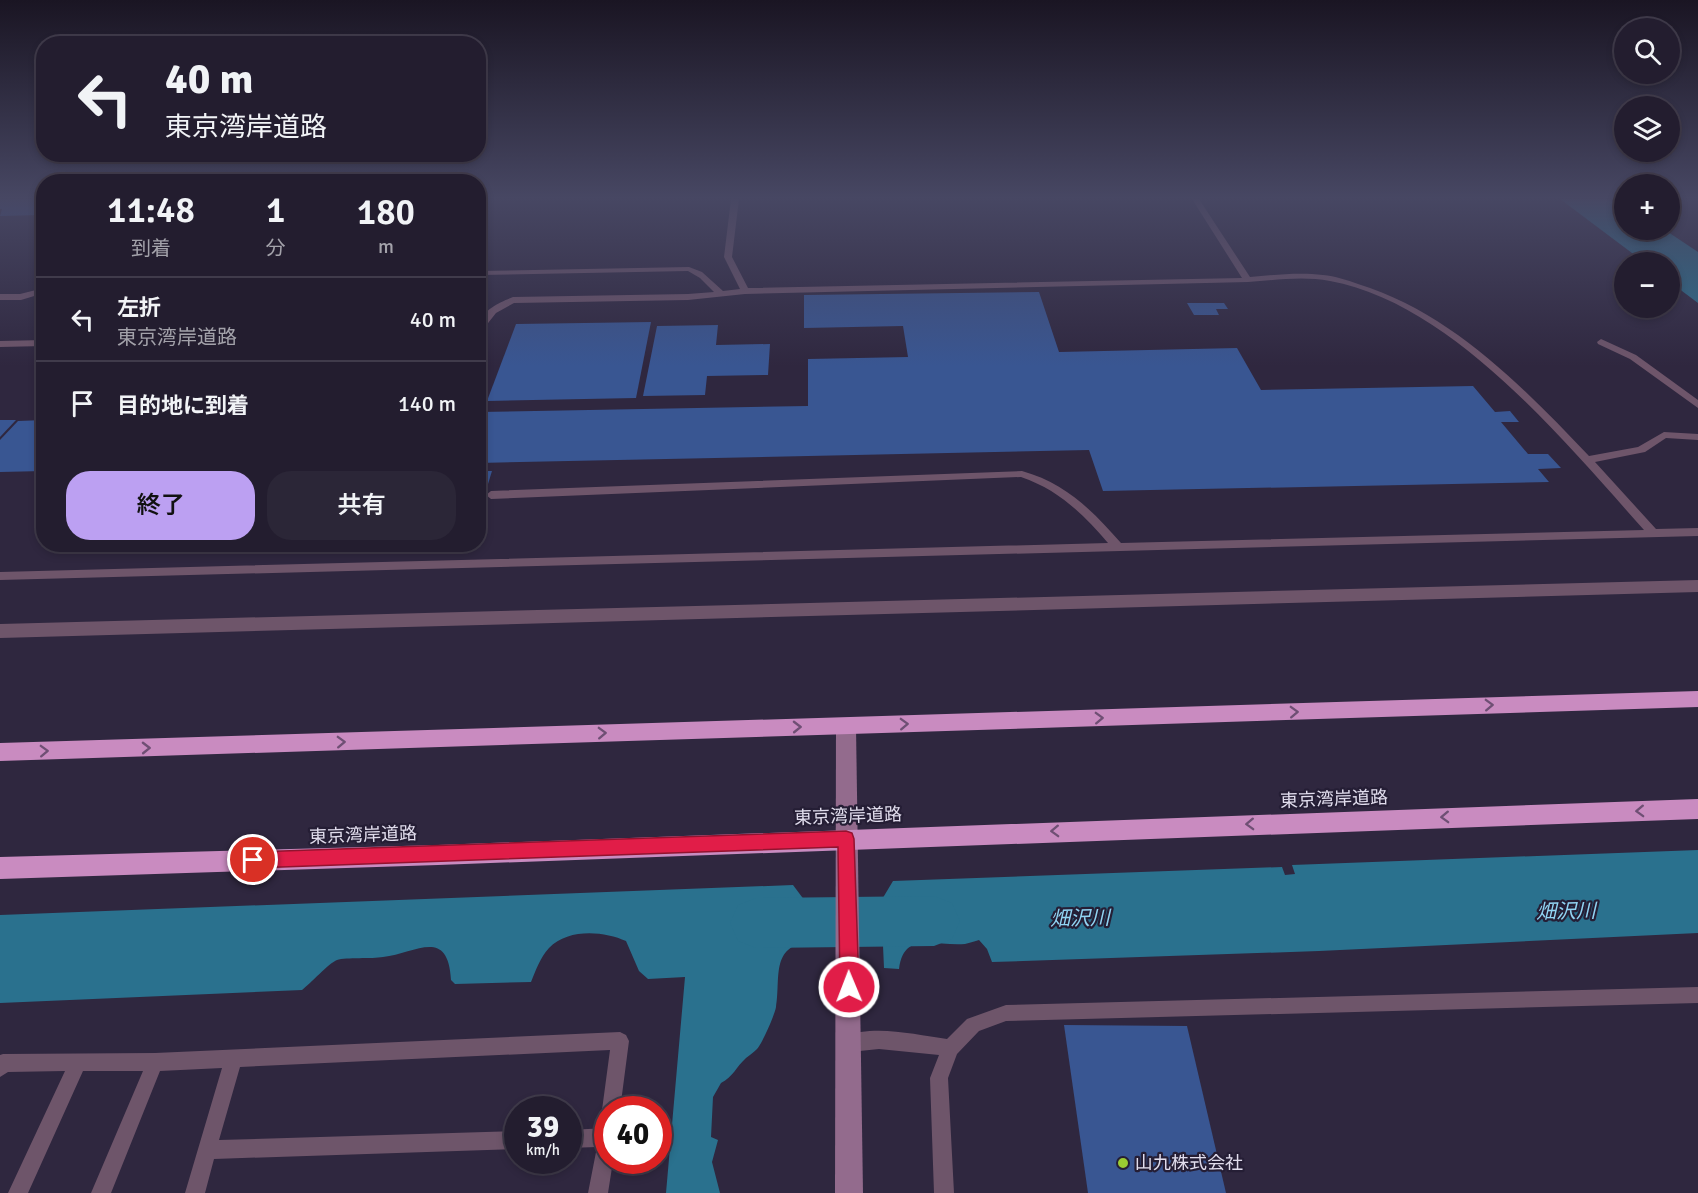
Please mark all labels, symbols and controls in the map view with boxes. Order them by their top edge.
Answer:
map controls [1614,18,1680,318]
button: search [1614,18,1680,84]
text: 40 m [165,54,254,105]
icon: left [66,60,144,138]
button: layers [1614,96,1680,162]
text: 東京湾岸道路 [165,111,327,144]
button: + [1614,174,1680,240]
text: 11:48 [107,188,195,233]
text: 1 [266,188,286,233]
text: 180 [357,190,415,235]
text: m [378,234,394,259]
text: 到着 [131,236,171,261]
text: 分 [266,236,286,261]
button: − [1614,252,1680,318]
text: 左折 [117,294,161,321]
icon: left [66,303,99,336]
text: 40 m [410,306,456,333]
text: 東京湾岸道路 [117,325,237,350]
icon: arrive [66,387,99,420]
text: 140 m [398,390,456,417]
text: 目的地に到着 [117,392,249,419]
button: 終了 [66,471,255,540]
button: 共有 [267,471,456,540]
one-way arrow [1484,699,1493,712]
one-way arrow [1289,705,1298,718]
one-way arrow [1094,712,1103,724]
one-way arrow [900,718,909,731]
one-way arrow [793,721,802,733]
one-way arrow [598,727,607,740]
one-way arrow [337,736,346,748]
one-way arrow [142,742,151,754]
one-way arrow [39,745,48,757]
street label: 東京湾岸道路 [1280,786,1388,812]
street label: 東京湾岸道路 [794,803,902,829]
one-way arrow [1635,804,1644,817]
one-way arrow [1440,811,1449,824]
one-way arrow [1245,818,1254,831]
street label: 東京湾岸道路 [309,822,417,848]
one-way arrow [1050,825,1059,837]
pin [227,834,278,885]
icon: arrive [236,843,269,876]
water label: 畑沢川 [1536,898,1598,925]
water label: 畑沢川 [1050,905,1112,932]
position arrow [817,955,881,1019]
speed limit sign: 40 [594,1096,672,1174]
text: 39 [527,1109,559,1146]
text: km/h [526,1141,560,1159]
place label: 山九株式会社 [1135,1152,1243,1174]
marker: 山九株式会社 [1116,1156,1130,1170]

